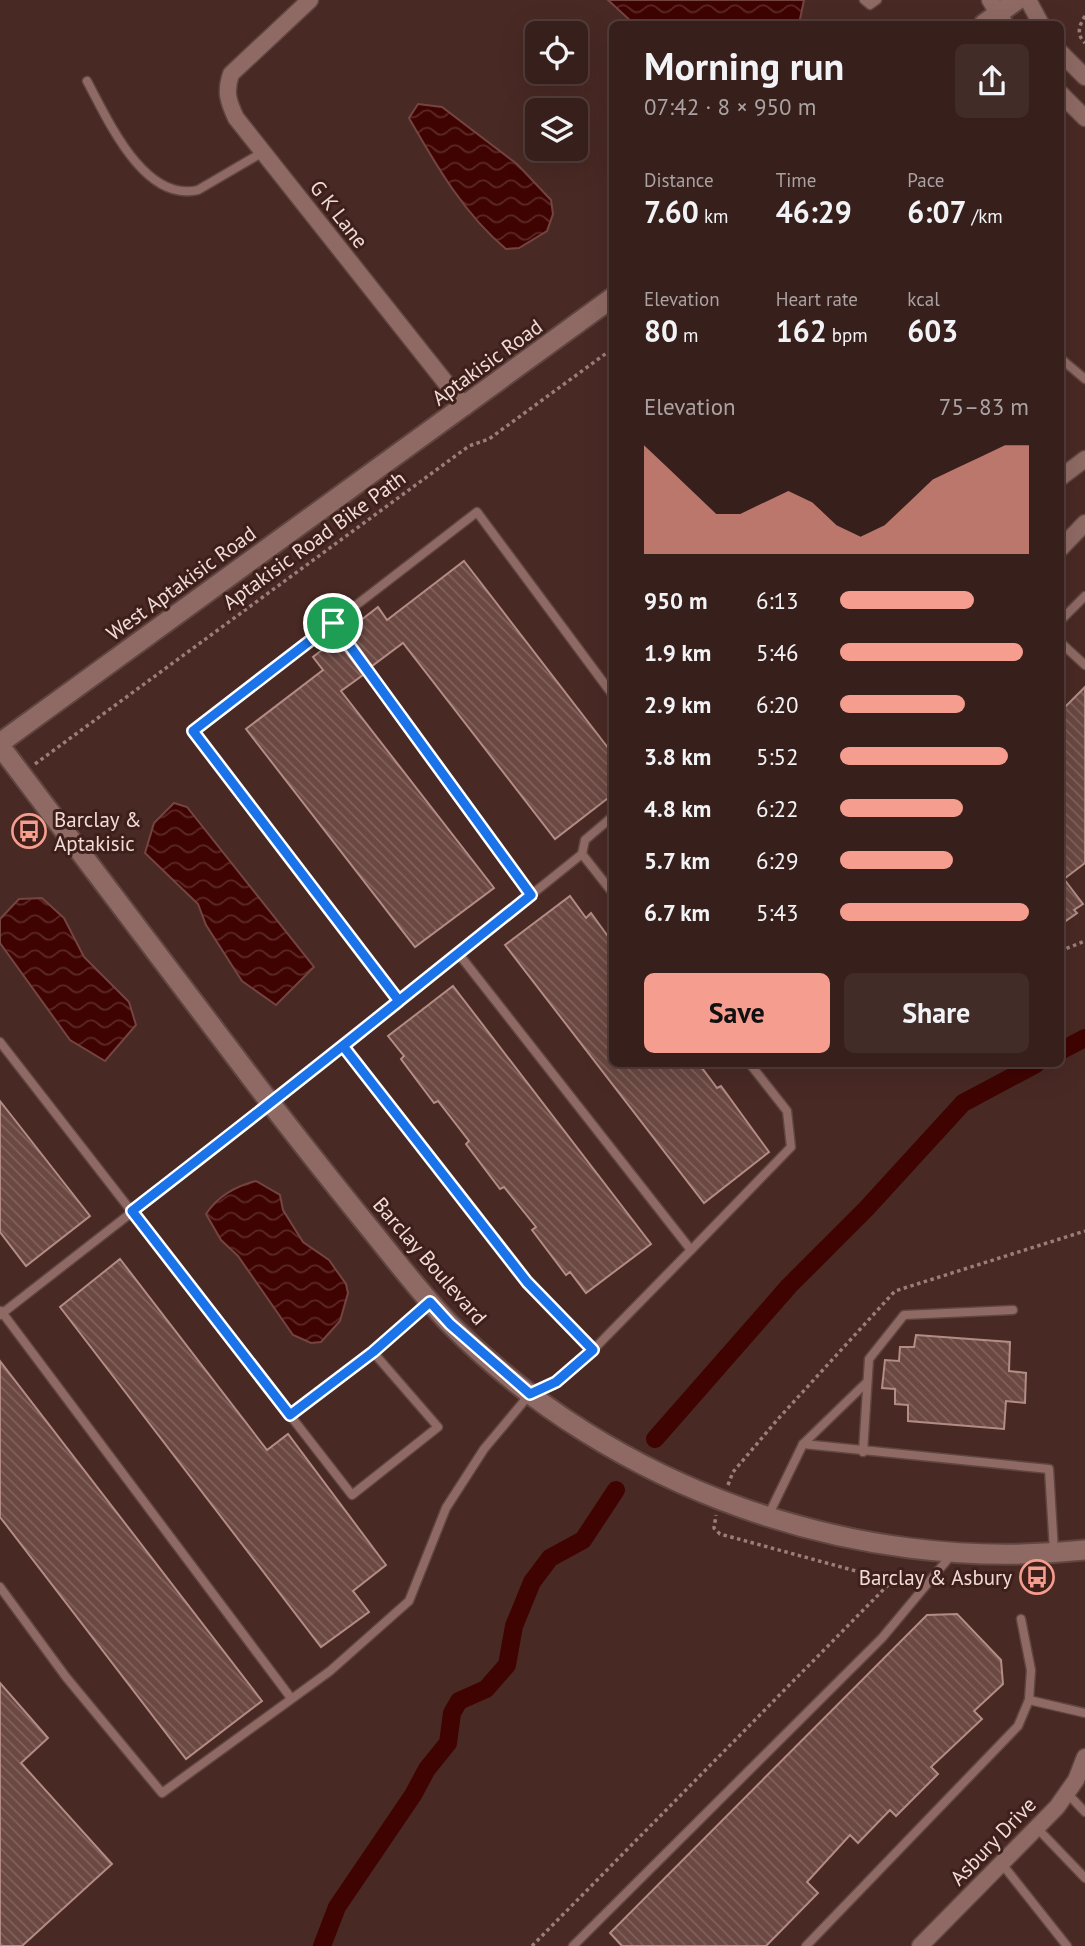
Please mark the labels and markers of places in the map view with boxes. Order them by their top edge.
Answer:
pin [303,593,363,653]
place label: Barclay & Aptakisic [54,806,142,857]
bus stop icon: Barclay & Aptakisic [10,812,48,850]
bus stop icon: Barclay & Asbury [1018,1558,1056,1596]
place label: Barclay & Asbury [859,1564,1012,1591]

